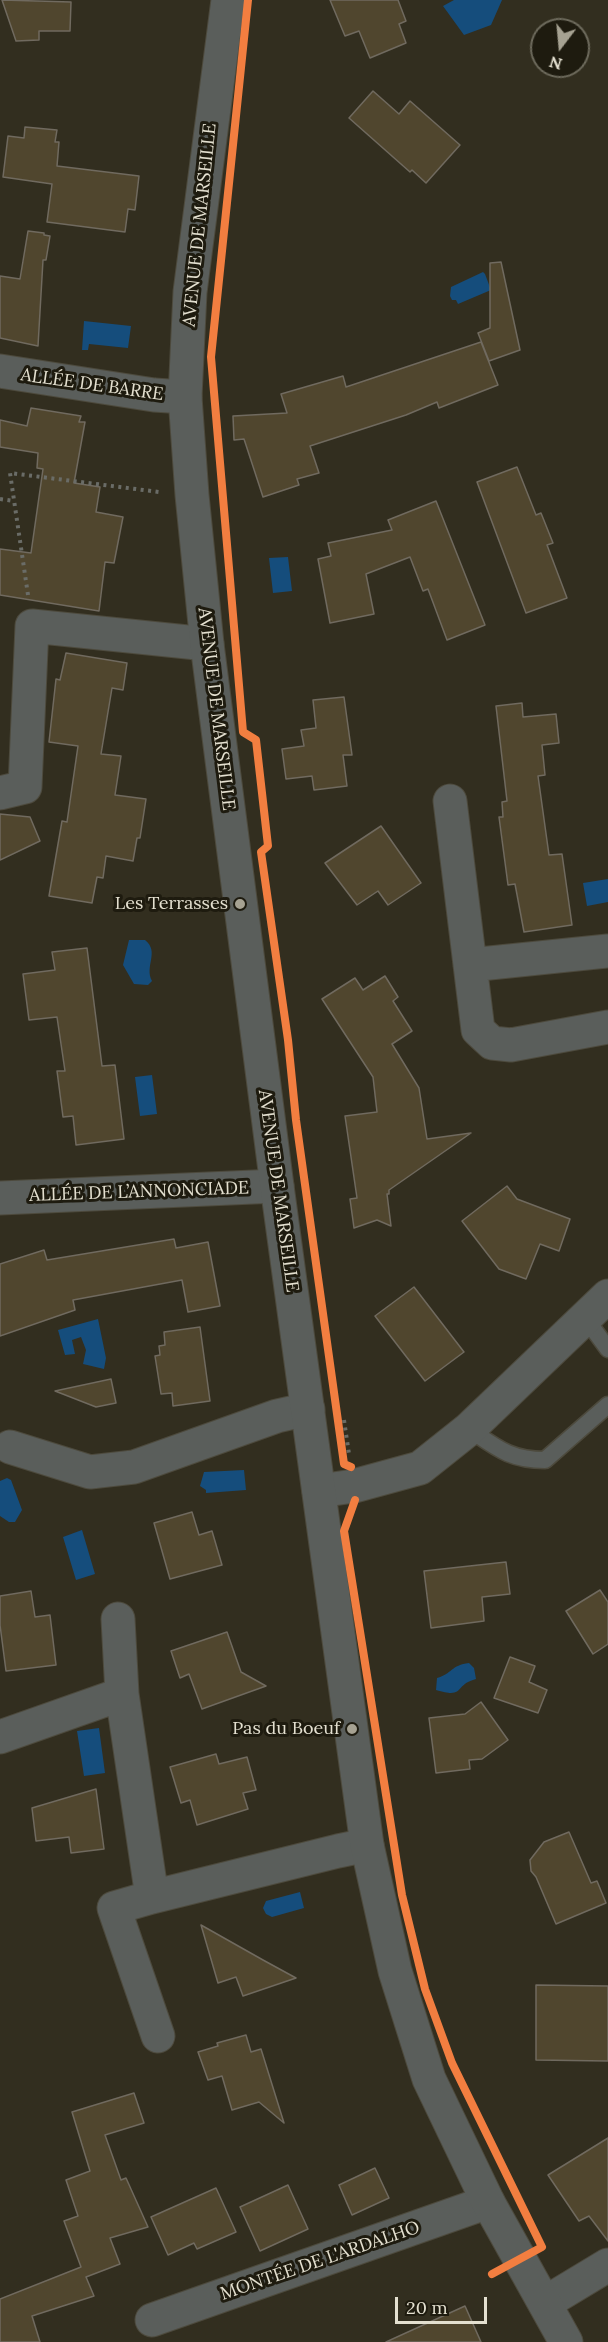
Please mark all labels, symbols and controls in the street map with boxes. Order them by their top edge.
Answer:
north arrow [530,18,590,78]
text: N [547,52,564,75]
street label: AVENUE DE MARSEILLE [179,122,221,328]
street label: ALLÉE DE BARRE [19,364,165,406]
street label: AVENUE DE MARSEILLE [193,606,239,812]
place label: Les Terrasses [115,893,228,915]
marker: Les Terrasses [233,897,247,911]
street label: AVENUE DE MARSEILLE [253,1088,303,1294]
street label: ALLÉE DE L’ANNONCIADE [29,1177,249,1207]
place label: Pas du Boeuf [232,1718,340,1740]
marker: Pas du Boeuf [345,1722,359,1736]
street label: MONTÉE DE L'ARDALHO [217,2217,423,2305]
scale bar [398,2285,490,2323]
text: 20 m [406,2296,448,2319]

